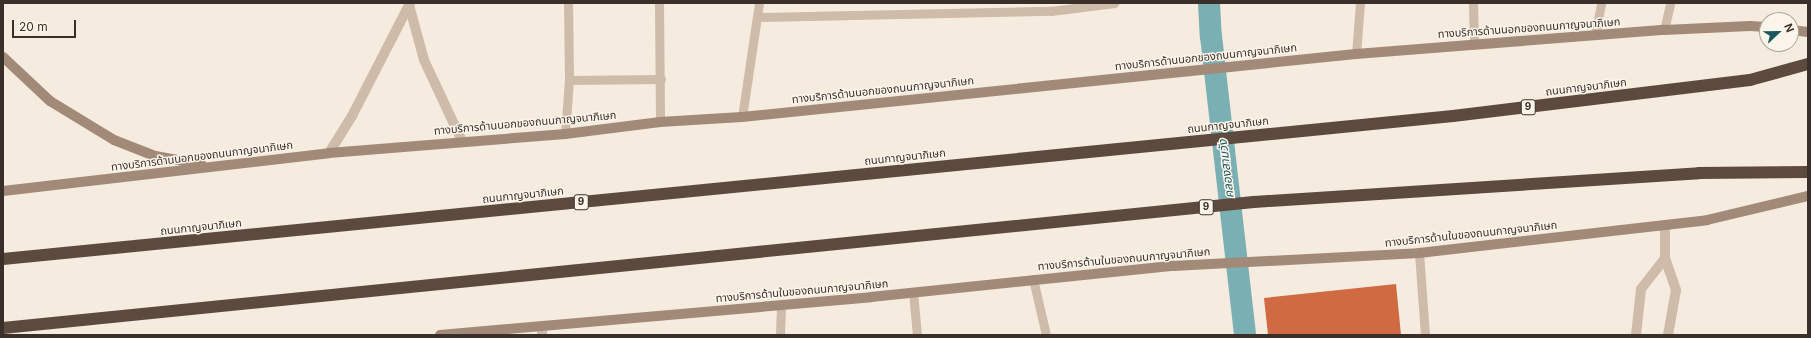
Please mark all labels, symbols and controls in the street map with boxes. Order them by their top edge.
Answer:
scale bar [14,12,78,38]
north arrow [1759,12,1799,52]
street label: ทางบริการด้านนอกของถนนกาญจนาภิเษก [1437,15,1621,41]
text: 20 m [19,19,48,34]
text: N [1781,21,1797,34]
street label: ทางบริการด้านนอกของถนนกาญจนาภิเษก [1114,41,1298,73]
street label: ทางบริการด้านนอกของถนนกาญจนาภิเษก [791,74,975,106]
street label: ถนนกาญจนาภิเษก [1545,75,1627,99]
road number: 9 [1520,99,1536,115]
street label: ทางบริการด้านนอกของถนนกาญจนาภิเษก [433,108,617,138]
street label: ถนนกาญจนาภิเษก [1187,114,1269,136]
street label: ทางบริการด้านนอกของถนนกาญจนาภิเษก [110,138,294,174]
water label: คลองสามวัง [1215,139,1237,199]
street label: ถนนกาญจนาภิเษก [864,146,946,168]
street label: ถนนกาญจนาภิเษก [482,184,564,206]
road number: 9 [573,194,589,210]
road number: 9 [1198,199,1214,215]
street label: ถนนกาญจนาภิเษก [160,216,242,238]
street label: ทางบริการด้านในของถนนกาญจนาภิเษก [1384,218,1558,250]
street label: ทางบริการด้านในของถนนกาญจนาภิเษก [1037,245,1211,273]
street label: ทางบริการด้านในของถนนกาญจนาภิเษก [715,277,889,305]

